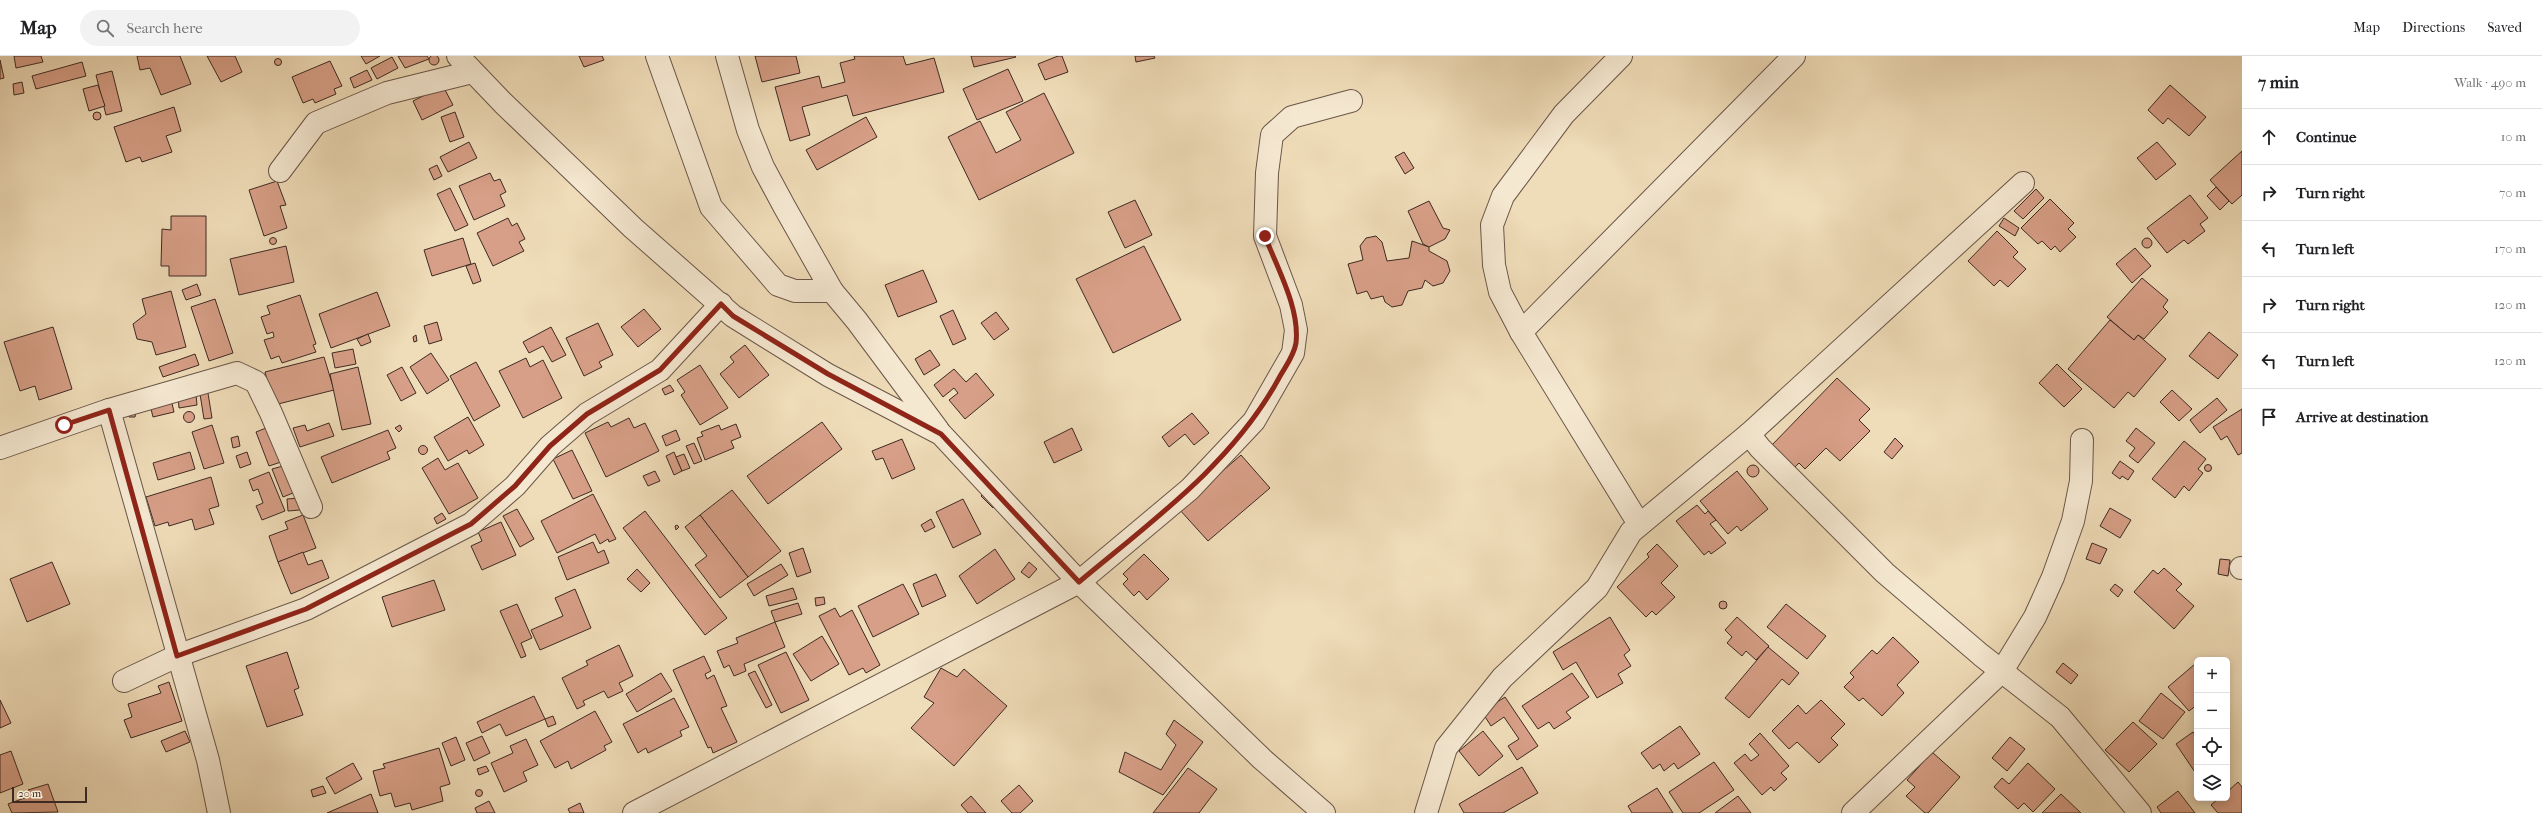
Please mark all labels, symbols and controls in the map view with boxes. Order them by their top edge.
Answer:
search box [80,10,360,46]
text: Map [20,17,56,39]
icon: search [94,17,116,39]
text: Search here [126,19,203,37]
text: Map [2353,19,2380,36]
text: Directions [2402,19,2465,36]
text: Saved [2487,19,2522,36]
text: 7 min [2258,72,2299,92]
text: Walk · 490 m [2454,75,2526,90]
icon: ahead [2258,126,2280,148]
text: Continue [2296,128,2356,146]
text: 10 m [2501,129,2526,144]
icon: right [2258,182,2280,204]
text: Turn right [2296,184,2365,202]
text: 70 m [2499,185,2526,200]
route end [1256,227,1274,245]
icon: left [2258,238,2280,260]
text: Turn left [2296,240,2354,258]
text: 170 m [2494,241,2526,256]
icon: right [2258,294,2280,316]
text: Turn right [2296,296,2365,314]
text: 120 m [2494,297,2526,312]
icon: left [2258,350,2280,372]
text: Turn left [2296,352,2354,370]
text: 120 m [2494,353,2526,368]
icon: arrive [2258,406,2280,428]
text: Arrive at destination [2296,408,2428,426]
route start [55,416,73,434]
map controls [2194,657,2230,801]
button: + [2194,657,2230,693]
button: − [2194,693,2230,729]
button: locate [2194,729,2230,765]
button: layers [2194,765,2230,801]
scale bar [12,785,87,804]
text: 20 m [18,787,41,800]

